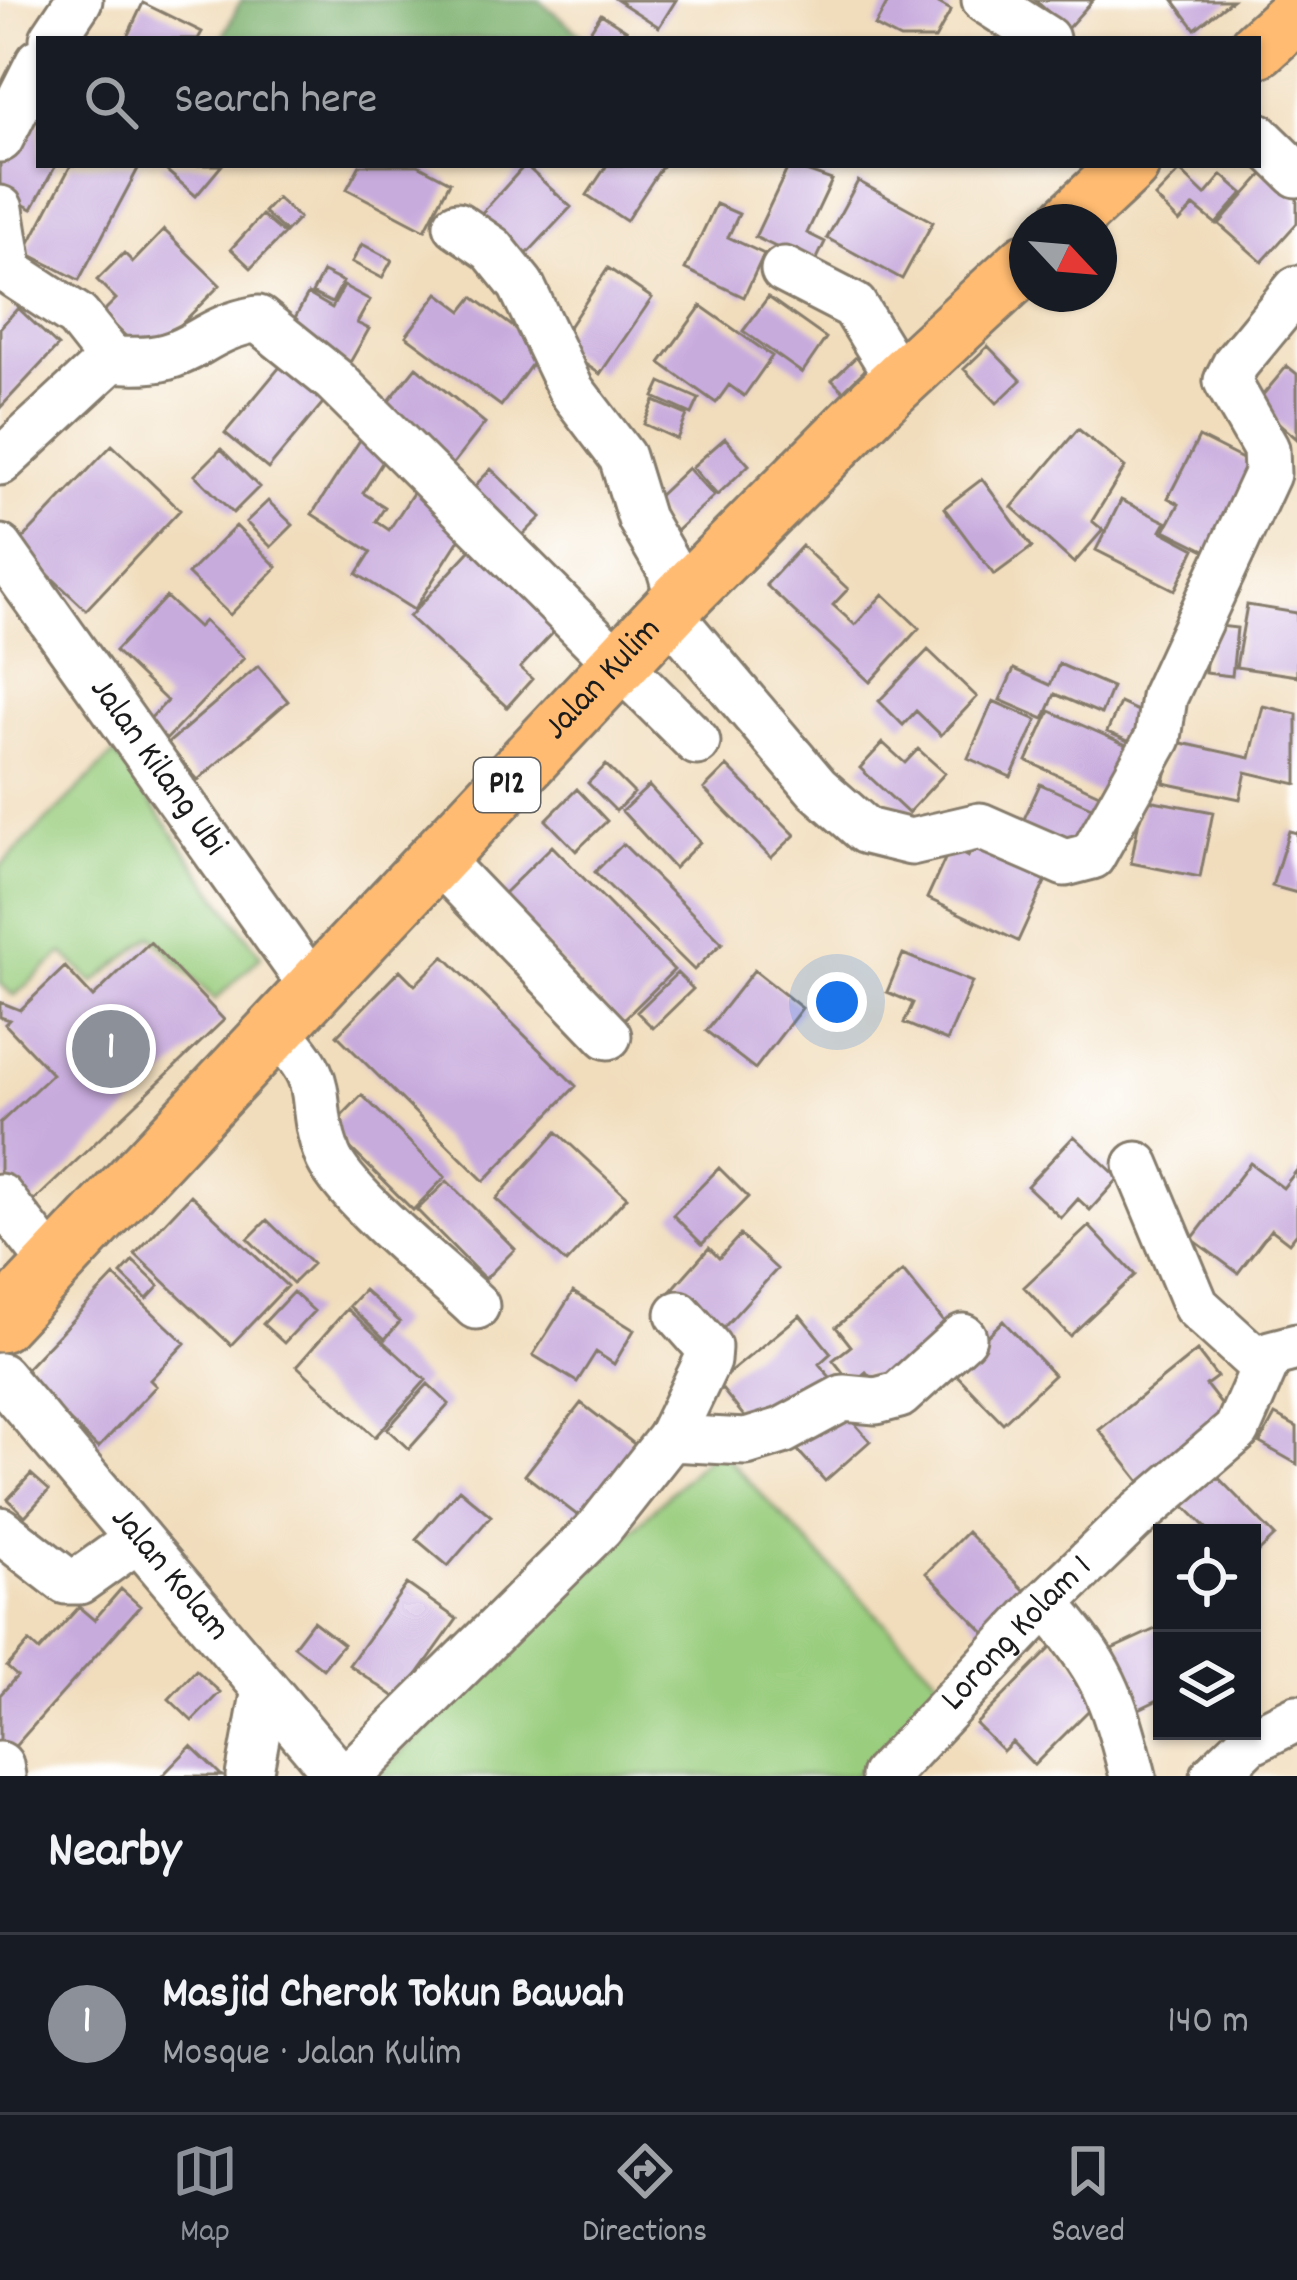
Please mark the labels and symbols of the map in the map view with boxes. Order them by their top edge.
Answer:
north arrow [1009,204,1117,312]
street label: Jalan Kulim [533,607,675,753]
street label: Jalan Kilang Ubi [75,668,238,868]
road number: P12 [474,758,540,812]
your location [807,972,867,1032]
pin: 1 [72,1004,150,1094]
street label: Jalan Kolam [96,1496,241,1654]
street label: Lorong Kolam 1 [930,1544,1106,1724]

